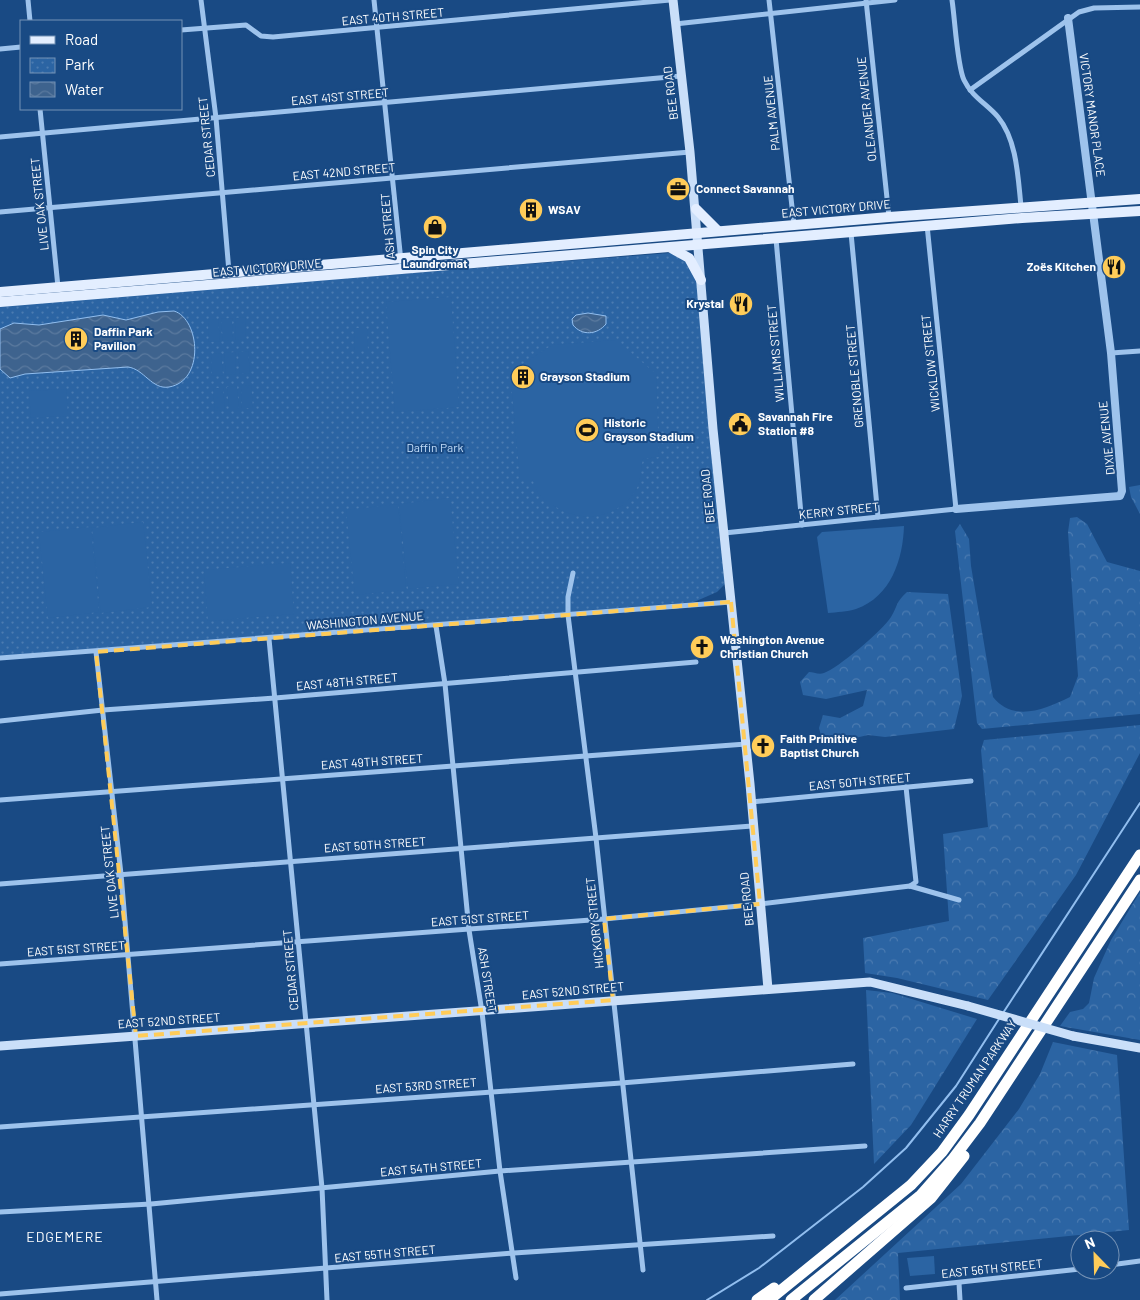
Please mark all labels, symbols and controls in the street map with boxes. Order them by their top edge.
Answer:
street label: EAST 40TH STREET [341,5,445,27]
legend [20,20,182,110]
text: Road [65,30,98,48]
street label: VICTORY MANOR PLACE [1077,52,1109,178]
text: Park [65,55,95,73]
street label: OLEANDER AVENUE [854,56,878,162]
street label: BEE ROAD [660,65,680,121]
street label: PALM AVENUE [760,75,782,152]
text: Water [65,80,104,98]
street label: EAST 41ST STREET [290,85,390,107]
street label: CEDAR STREET [195,96,217,178]
street label: LIVE OAK STREET [27,157,51,251]
street label: EAST 42ND STREET [292,160,396,182]
office icon: Connect Savannah [665,176,691,202]
place label: Connect Savannah [696,181,795,195]
street label: ASH STREET [377,192,397,260]
street label: EAST VICTORY DRIVE [781,196,891,220]
building icon: WSAV [518,197,544,223]
place label: WSAV [548,202,581,216]
shop icon: Spin City Laundromat [422,214,448,240]
place label: Spin City Laundromat [403,242,468,270]
restaurant icon: Zoës Kitchen [1101,254,1127,280]
street label: EAST VICTORY DRIVE [212,255,322,279]
place label: Zoës Kitchen [1027,259,1096,273]
restaurant icon: Krystal [728,291,754,317]
place label: Krystal [686,296,724,310]
street label: WILLIAMS STREET [764,304,786,402]
street label: WICKLOW STREET [918,314,942,412]
place label: Daffin Park Pavilion [94,324,153,352]
street label: GRENOBLE STREET [842,324,866,428]
building icon: Daffin Park Pavilion [63,326,89,352]
building icon: Grayson Stadium [510,364,536,390]
place label: Grayson Stadium [540,369,630,383]
street label: DIXIE AVENUE [1095,400,1117,476]
place label: Savannah Fire Station #8 [758,409,833,437]
public building icon: Savannah Fire Station #8 [727,411,753,437]
place label: Historic Grayson Stadium [604,415,694,443]
sports icon: Historic Grayson Stadium [574,417,600,443]
park label: Daffin Park [406,440,464,454]
street label: BEE ROAD [697,469,717,524]
street label: KERRY STREET [798,499,880,521]
street label: WASHINGTON AVENUE [306,608,424,632]
place label: Washington Avenue Christian Church [720,632,825,660]
church icon: Washington Avenue Christian Church [689,634,715,660]
street label: EAST 48TH STREET [295,670,399,692]
place label: Faith Primitive Baptist Church [780,731,859,759]
church icon: Faith Primitive Baptist Church [750,733,776,759]
street label: EAST 49TH STREET [320,750,424,772]
street label: EAST 50TH STREET [808,770,912,792]
street label: LIVE OAK STREET [97,825,121,919]
street label: EAST 50TH STREET [323,833,427,855]
street label: BEE ROAD [736,872,756,927]
street label: HICKORY STREET [582,877,606,969]
street label: EAST 51ST STREET [430,908,530,928]
street label: CEDAR STREET [279,929,301,1011]
street label: EAST 51ST STREET [26,938,126,958]
street label: ASH STREET [476,946,500,1014]
street label: EAST 52ND STREET [521,979,625,1001]
street label: EAST 52ND STREET [117,1009,221,1031]
street label: HARRY TRUMAN PARKWAY [930,1017,1019,1140]
street label: EAST 53RD STREET [375,1074,477,1096]
street label: EAST 54TH STREET [379,1156,483,1178]
district label: EDGEMERE [26,1228,104,1245]
north arrow [1070,1230,1120,1280]
text: N [1082,1233,1097,1252]
street label: EAST 55TH STREET [334,1242,436,1264]
street label: EAST 56TH STREET [941,1256,1043,1280]

